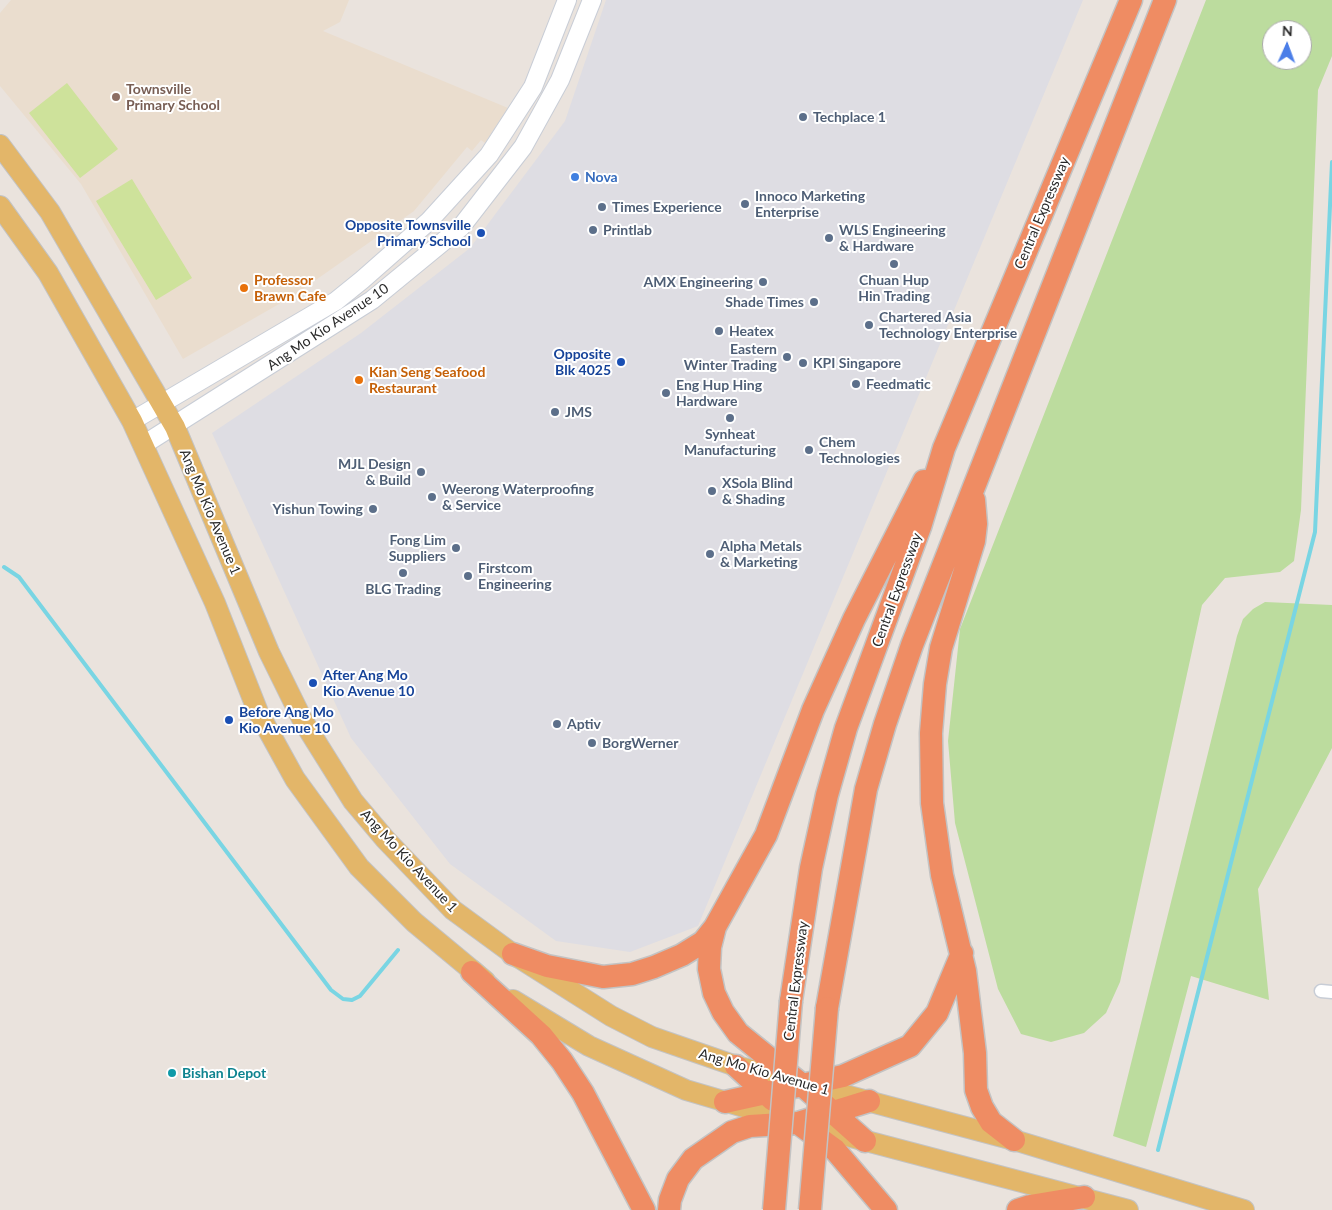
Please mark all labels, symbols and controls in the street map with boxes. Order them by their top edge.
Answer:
north arrow [1262,20,1312,70]
text: N [1282,22,1293,39]
place label: Townsville Primary School [126,81,220,114]
marker: Townsville Primary School [110,91,122,103]
place label: Techplace 1 [813,109,886,125]
marker: Techplace 1 [797,111,809,123]
street label: Central Expressway [1011,154,1073,272]
place label: Nova [585,169,618,185]
marker: Nova [569,171,581,183]
place label: Innoco Marketing Enterprise [755,188,865,220]
marker: Innoco Marketing Enterprise [739,198,751,210]
place label: Times Experience [612,199,722,215]
marker: Times Experience [596,201,608,213]
place label: Opposite Townsville Primary School [345,217,471,250]
place label: Printlab [603,222,652,238]
place label: WLS Engineering & Hardware [839,222,946,254]
marker: Printlab [587,224,599,236]
marker: Opposite Townsville Primary School [475,227,487,239]
marker: WLS Engineering & Hardware [823,232,835,244]
marker: Chuan Hup Hin Trading [888,258,900,270]
place label: Professor Brawn Cafe [254,272,326,304]
place label: Chuan Hup Hin Trading [858,272,930,304]
place label: AMX Engineering [644,274,753,290]
marker: AMX Engineering [757,276,769,288]
street label: Ang Mo Kio Avenue 10 [264,280,392,374]
marker: Professor Brawn Cafe [238,282,250,294]
place label: Shade Times [725,294,804,310]
marker: Shade Times [808,296,820,308]
place label: Chartered Asia Technology Enterprise [879,309,1017,342]
marker: Chartered Asia Technology Enterprise [863,319,875,331]
place label: Heatex [729,323,774,339]
marker: Heatex [713,325,725,337]
place label: Eastern Winter Trading [684,341,777,374]
place label: Opposite Blk 4025 [554,346,611,378]
marker: Eastern Winter Trading [781,351,793,363]
place label: KPI Singapore [813,355,901,371]
marker: Opposite Blk 4025 [615,356,627,368]
marker: KPI Singapore [797,357,809,369]
place label: Kian Seng Seafood Restaurant [369,364,485,397]
marker: Kian Seng Seafood Restaurant [353,374,365,386]
place label: Feedmatic [866,376,931,392]
place label: Eng Hup Hing Hardware [676,377,762,410]
marker: Feedmatic [850,378,862,390]
marker: Eng Hup Hing Hardware [660,387,672,399]
place label: JMS [565,404,592,420]
marker: JMS [549,406,561,418]
marker: Synheat Manufacturing [724,412,736,424]
place label: Synheat Manufacturing [684,426,776,458]
place label: Chem Technologies [819,434,900,467]
marker: Chem Technologies [803,444,815,456]
street label: Ang Mo Kio Avenue 1 [176,447,244,577]
place label: MJL Design & Build [338,456,411,488]
marker: MJL Design & Build [415,466,427,478]
place label: XSola Blind & Shading [722,475,793,508]
place label: Weerong Waterproofing & Service [442,481,594,514]
marker: XSola Blind & Shading [706,485,718,497]
marker: Weerong Waterproofing & Service [426,491,438,503]
place label: Yishun Towing [272,501,363,517]
marker: Yishun Towing [367,503,379,515]
street label: Central Expressway [869,531,925,649]
place label: Fong Lim Suppliers [389,532,446,564]
place label: Alpha Metals & Marketing [720,538,802,570]
marker: Fong Lim Suppliers [450,542,462,554]
marker: Alpha Metals & Marketing [704,548,716,560]
place label: Firstcom Engineering [478,560,552,592]
marker: BLG Trading [397,567,409,579]
marker: Firstcom Engineering [462,570,474,582]
place label: BLG Trading [365,581,441,597]
place label: After Ang Mo Kio Avenue 10 [323,667,414,700]
marker: After Ang Mo Kio Avenue 10 [307,677,319,689]
place label: Before Ang Mo Kio Avenue 10 [239,704,334,736]
marker: Before Ang Mo Kio Avenue 10 [223,714,235,726]
place label: Aptiv [567,716,601,732]
marker: Aptiv [551,718,563,730]
place label: BorgWerner [602,735,678,751]
marker: BorgWerner [586,737,598,749]
street label: Ang Mo Kio Avenue 1 [357,806,461,916]
street label: Central Expressway [780,920,812,1042]
street label: Ang Mo Kio Avenue 1 [697,1045,831,1099]
place label: Bishan Depot [182,1065,266,1081]
marker: Bishan Depot [166,1067,178,1079]

